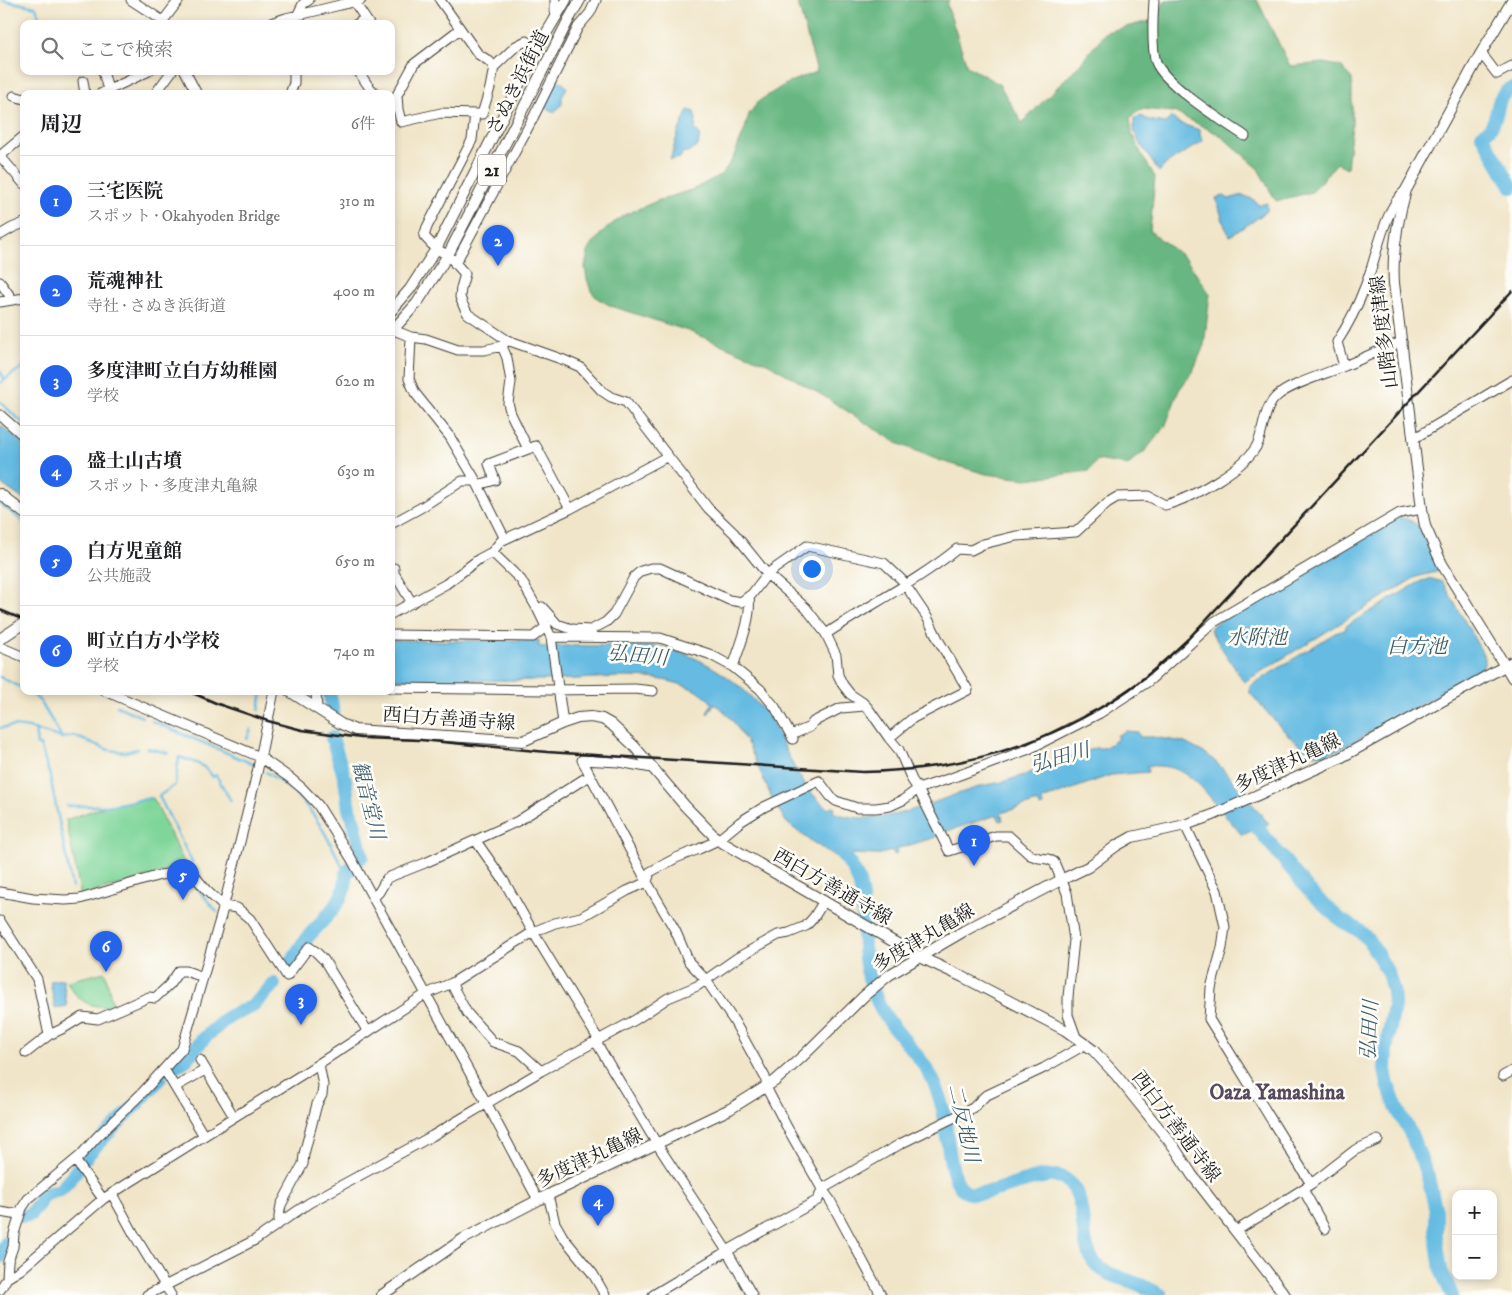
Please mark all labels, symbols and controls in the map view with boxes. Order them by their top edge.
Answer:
search box [20,20,395,75]
street label: さぬき浜街道 [482,27,554,139]
icon: search [38,34,66,62]
text: ここで検索 [78,39,173,62]
text: 周辺 [40,112,82,138]
text: 6件 [351,114,375,134]
road number: 21 [478,154,506,186]
text: 三宅医院 [87,180,163,203]
text: 1 [53,191,59,211]
text: 310 m [339,191,375,211]
text: スポット · Okahyoden Bridge [87,206,280,226]
pin: 2 [482,225,514,266]
text: 荒魂神社 [87,270,163,293]
street label: 山階多度津線 [1366,274,1403,390]
text: 2 [52,281,60,301]
text: 400 m [333,281,375,301]
text: 寺社 · さぬき浜街道 [87,296,226,316]
text: 多度津町立白方幼稚園 [87,360,277,383]
text: 3 [53,371,59,391]
text: 620 m [335,371,375,391]
text: 学校 [87,386,119,406]
text: 盛土山古墳 [87,450,182,473]
text: 4 [51,461,61,481]
text: 630 m [337,461,375,481]
text: スポット · 多度津丸亀線 [87,476,258,496]
text: 白方児童館 [87,540,182,563]
text: 5 [52,551,60,571]
text: 650 m [335,551,375,571]
your location [799,556,825,582]
text: 公共施設 [87,566,151,586]
water label: 水附池 [1227,626,1289,651]
text: 町立白方小学校 [87,630,220,653]
water label: 白方池 [1387,635,1449,660]
text: 6 [52,641,60,661]
text: 740 m [334,641,375,661]
water label: 弘田川 [607,641,671,672]
text: 学校 [87,656,119,676]
street label: 西白方善通寺線 [382,703,516,736]
street label: 多度津丸亀線 [1231,729,1344,798]
water label: 弘田川 [1028,738,1095,779]
water label: 観音堂川 [346,759,390,844]
pin: 1 [958,825,990,866]
street label: 西白方善通寺線 [769,844,896,931]
pin: 5 [167,859,199,900]
street label: 多度津丸亀線 [869,899,979,978]
pin: 6 [90,931,122,972]
pin: 3 [285,984,317,1025]
water label: 弘田川 [1356,997,1385,1061]
street label: 西白方善通寺線 [1127,1067,1225,1187]
district label: Oaza Yamashina [1209,1080,1346,1106]
water label: 二反地川 [941,1082,984,1167]
street label: 多度津丸亀線 [533,1124,646,1193]
pin: 4 [582,1185,614,1226]
map controls [1452,1190,1497,1280]
button: + [1452,1190,1497,1235]
button: − [1452,1235,1497,1280]

